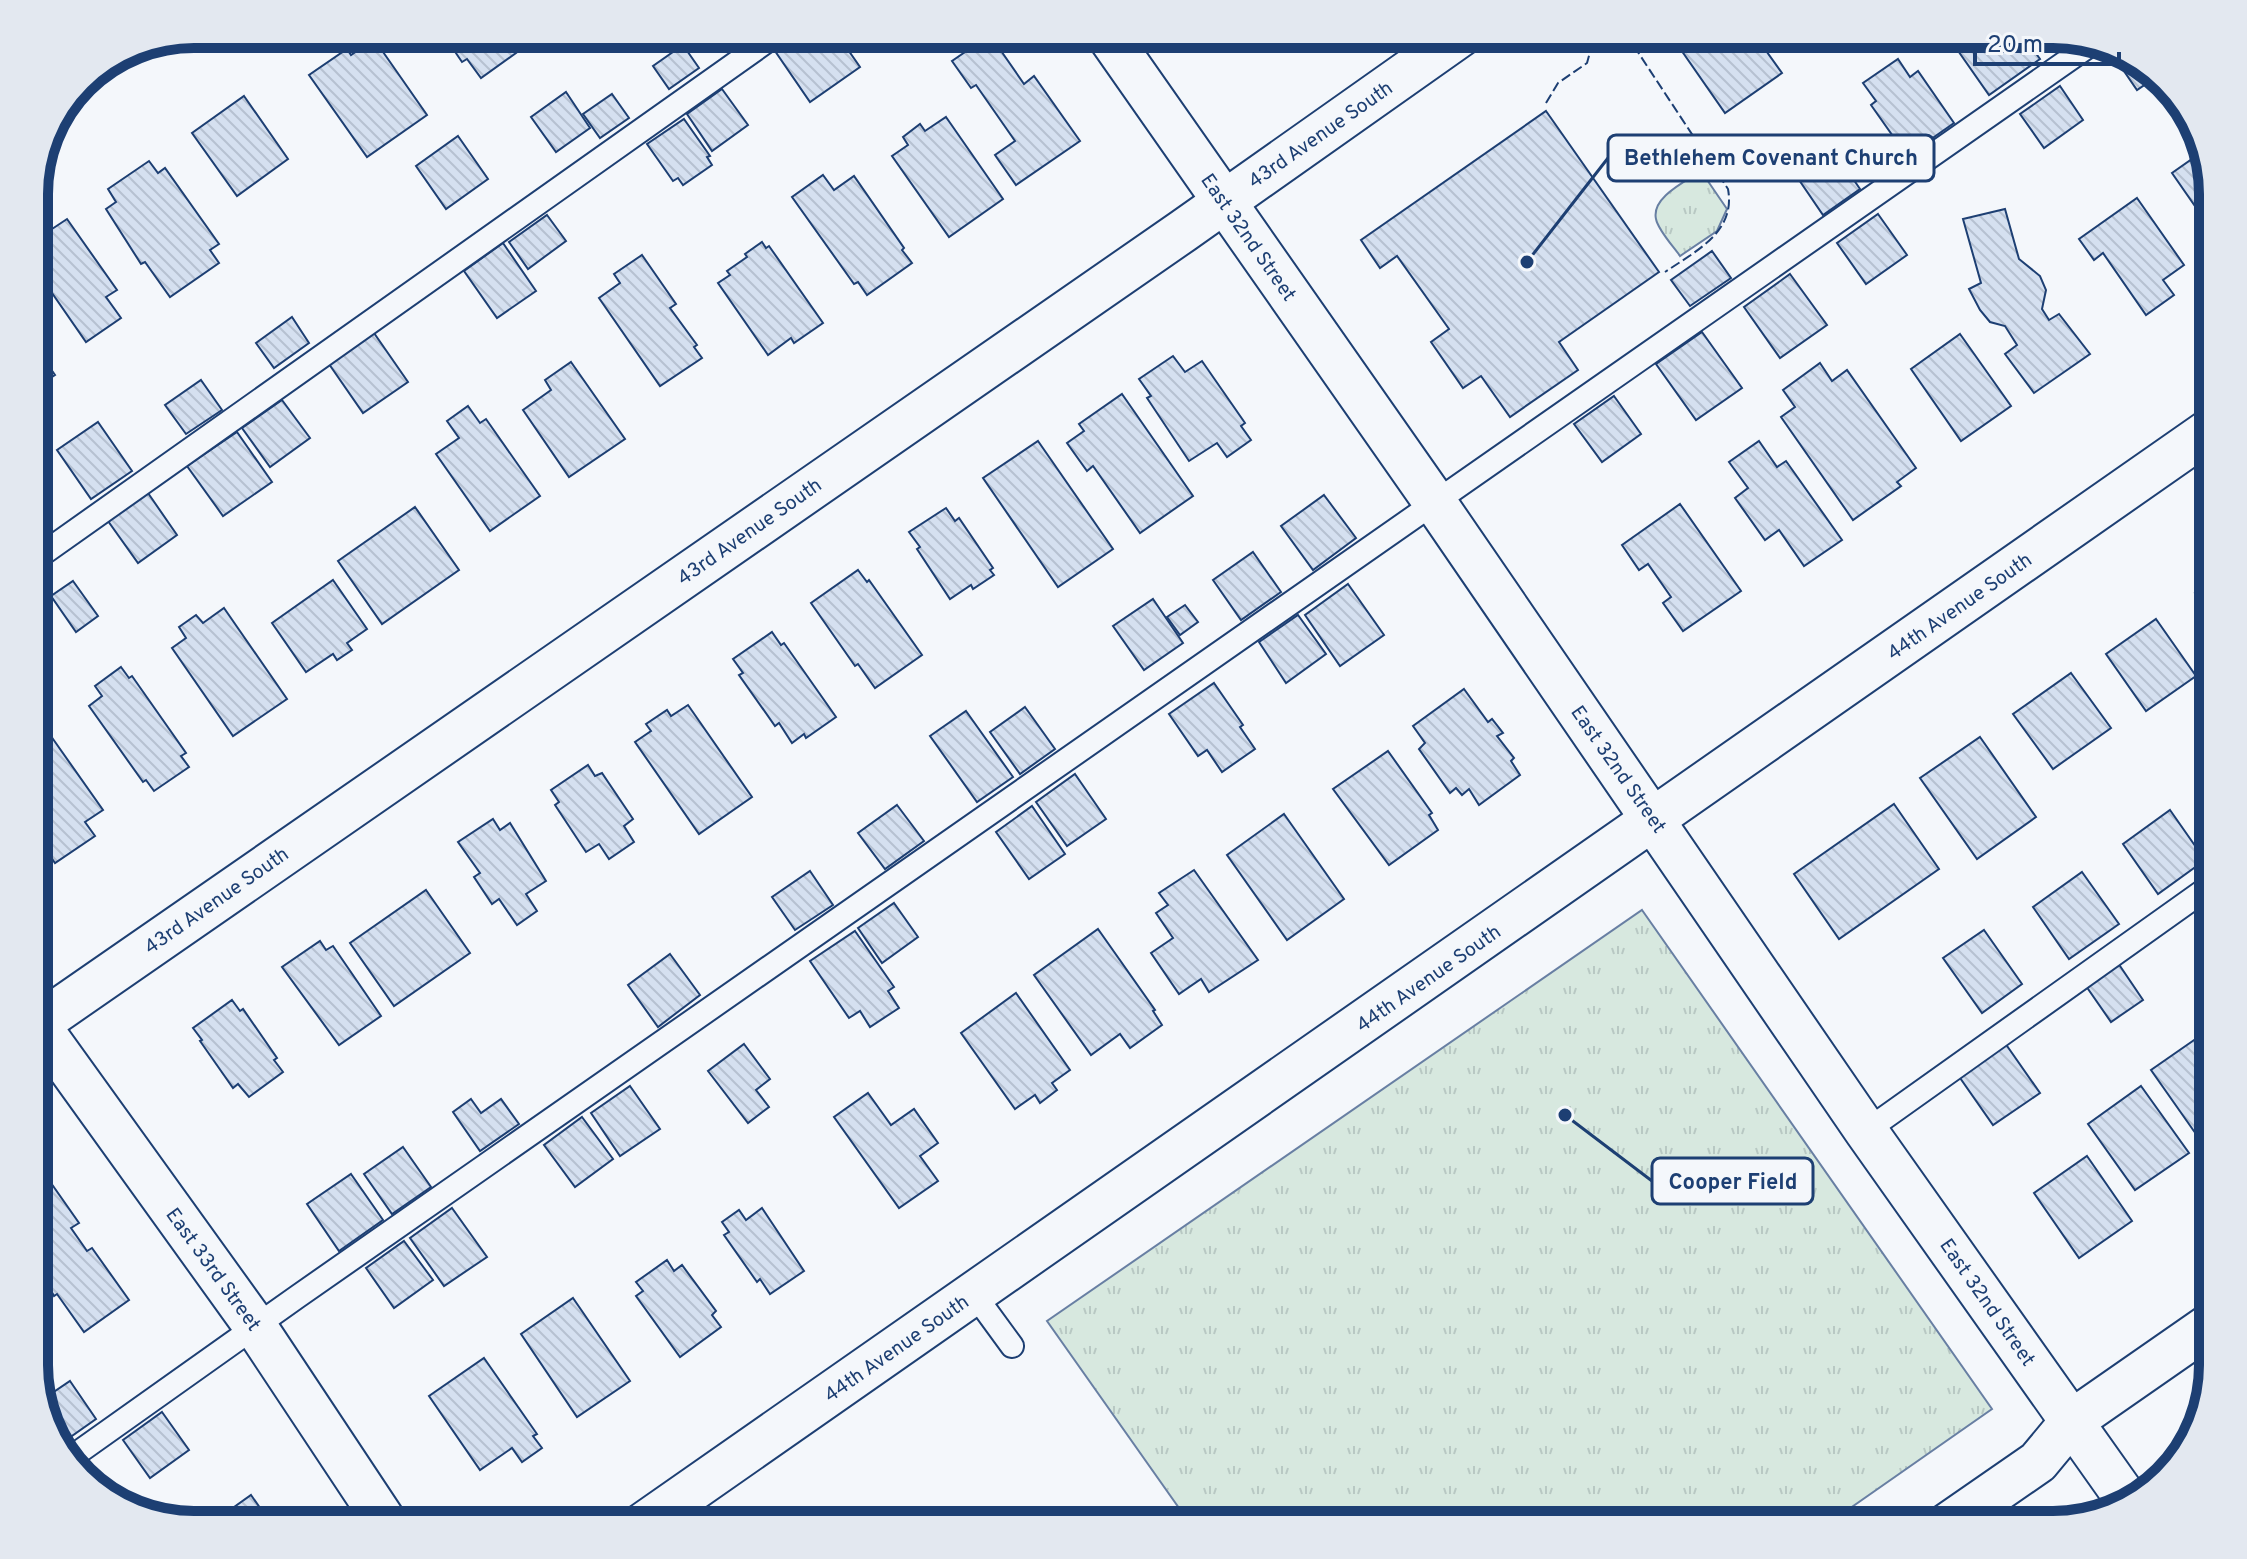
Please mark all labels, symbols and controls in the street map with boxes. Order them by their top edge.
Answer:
scale bar [1975,16,2119,66]
text: 20 m [1987,31,2043,61]
street label: 43rd Avenue South [1244,76,1399,195]
callout: Bethlehem Covenant Church [1608,135,1934,181]
text: Bethlehem Covenant Church [1624,146,1918,173]
street label: East 32nd Street [1194,169,1301,307]
street label: 43rd Avenue South [673,473,828,592]
street label: 44th Avenue South [1883,548,2038,667]
street label: East 32nd Street [1564,701,1671,839]
street label: 43rd Avenue South [140,842,295,961]
street label: 44th Avenue South [1352,920,1507,1039]
callout: Cooper Field [1652,1158,1813,1204]
text: Cooper Field [1669,1170,1797,1197]
street label: East 33rd Street [159,1203,266,1337]
street label: East 32nd Street [1933,1234,2040,1372]
street label: 44th Avenue South [820,1290,975,1409]

